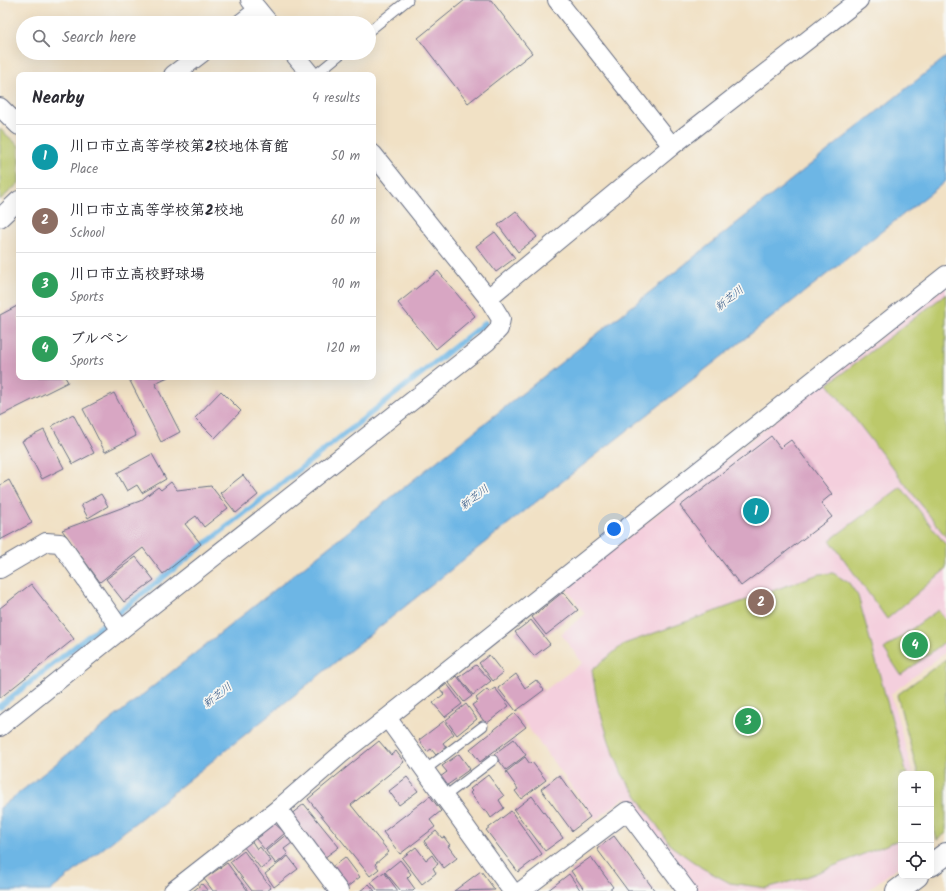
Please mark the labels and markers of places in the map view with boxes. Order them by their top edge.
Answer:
pin: 1 [743,496,769,526]
pin: 2 [748,587,774,617]
pin: 4 [902,630,928,660]
pin: 3 [735,706,761,736]

